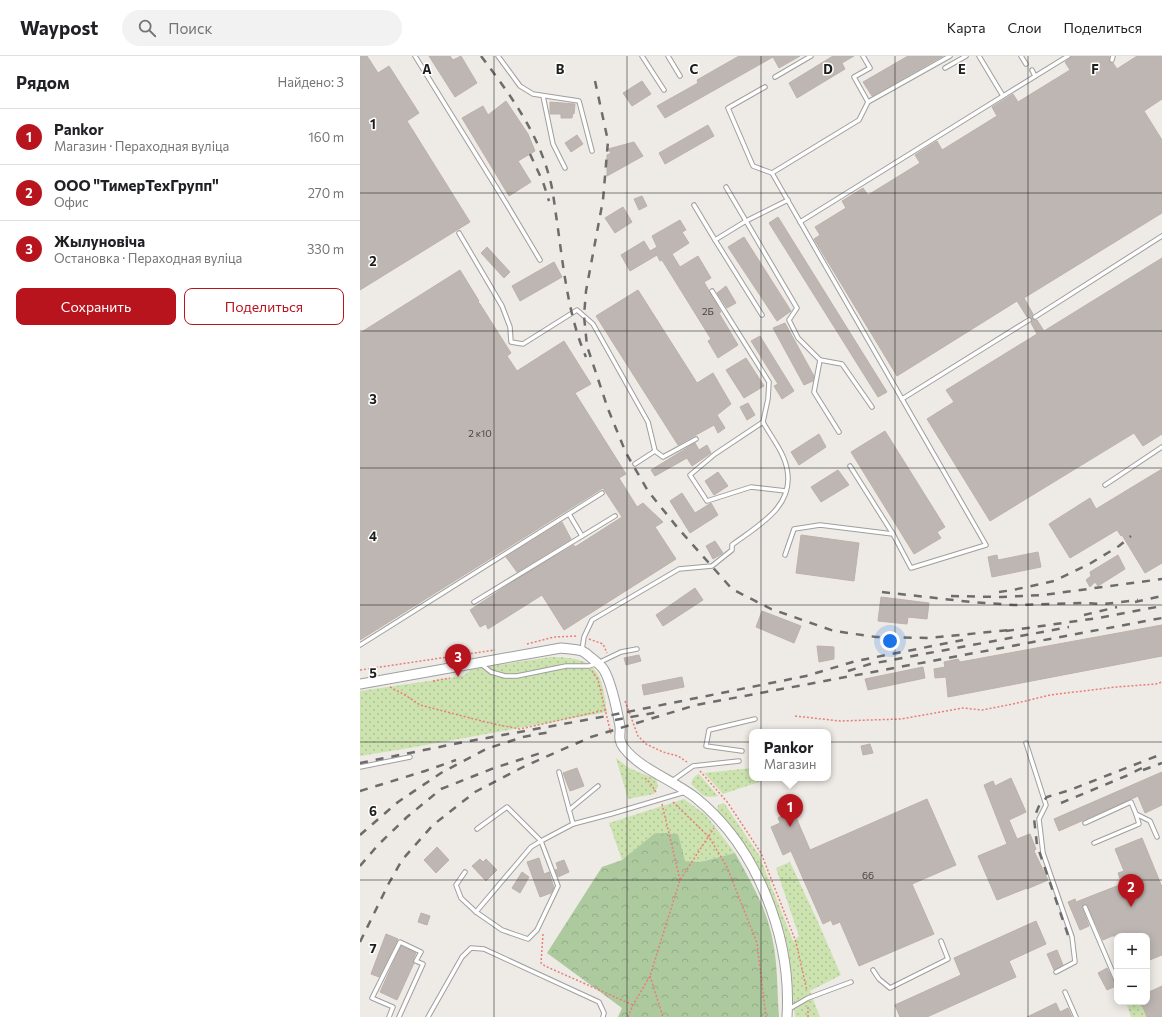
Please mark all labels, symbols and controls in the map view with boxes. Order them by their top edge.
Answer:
search box [122,10,402,46]
text: Waypost [20,16,98,39]
icon: search [136,17,158,39]
text: Поиск [168,19,212,37]
text: Карта [947,19,985,36]
text: Слои [1007,19,1042,36]
text: Поделиться [1064,19,1142,36]
text: A [422,61,432,77]
text: B [556,61,565,77]
text: C [690,61,699,77]
text: D [823,61,833,77]
text: E [958,61,966,77]
text: F [1091,61,1099,77]
text: Рядом [16,72,70,93]
text: Найдено: 3 [277,74,344,90]
text: 1 [370,116,376,132]
text: Pankor [54,120,104,138]
text: 1 [26,129,32,145]
text: 160 m [308,129,344,145]
text: Магазин · Пераходная вуліца [54,138,229,154]
text: ООО "ТимерТехГрупп" [54,176,219,194]
text: 2 [25,185,33,201]
text: 270 m [308,185,344,201]
text: Офис [54,194,89,210]
text: Жылуновіча [54,232,145,250]
text: 3 [25,241,33,257]
text: 330 m [307,241,344,257]
text: Остановка · Пераходная вуліца [54,250,242,266]
text: 2 [369,253,377,269]
button: Сохранить [16,288,176,325]
button: Поделиться [184,288,344,325]
house number: 2Б [702,305,714,317]
text: 3 [369,391,377,407]
house number: 2 к10 [468,427,492,439]
text: 4 [369,528,377,544]
your location [880,631,900,651]
pin: 3 [445,644,471,677]
text: 5 [369,665,377,681]
popup [749,729,831,781]
text: Pankor [764,738,813,756]
text: Магазин [764,756,816,772]
pin: 1 [777,794,803,827]
text: 6 [369,803,377,819]
house number: 66 [862,869,874,881]
pin: 2 [1118,874,1144,907]
map controls [1114,933,1150,1005]
button: + [1114,933,1150,969]
text: 7 [369,940,377,956]
button: − [1114,969,1150,1005]

